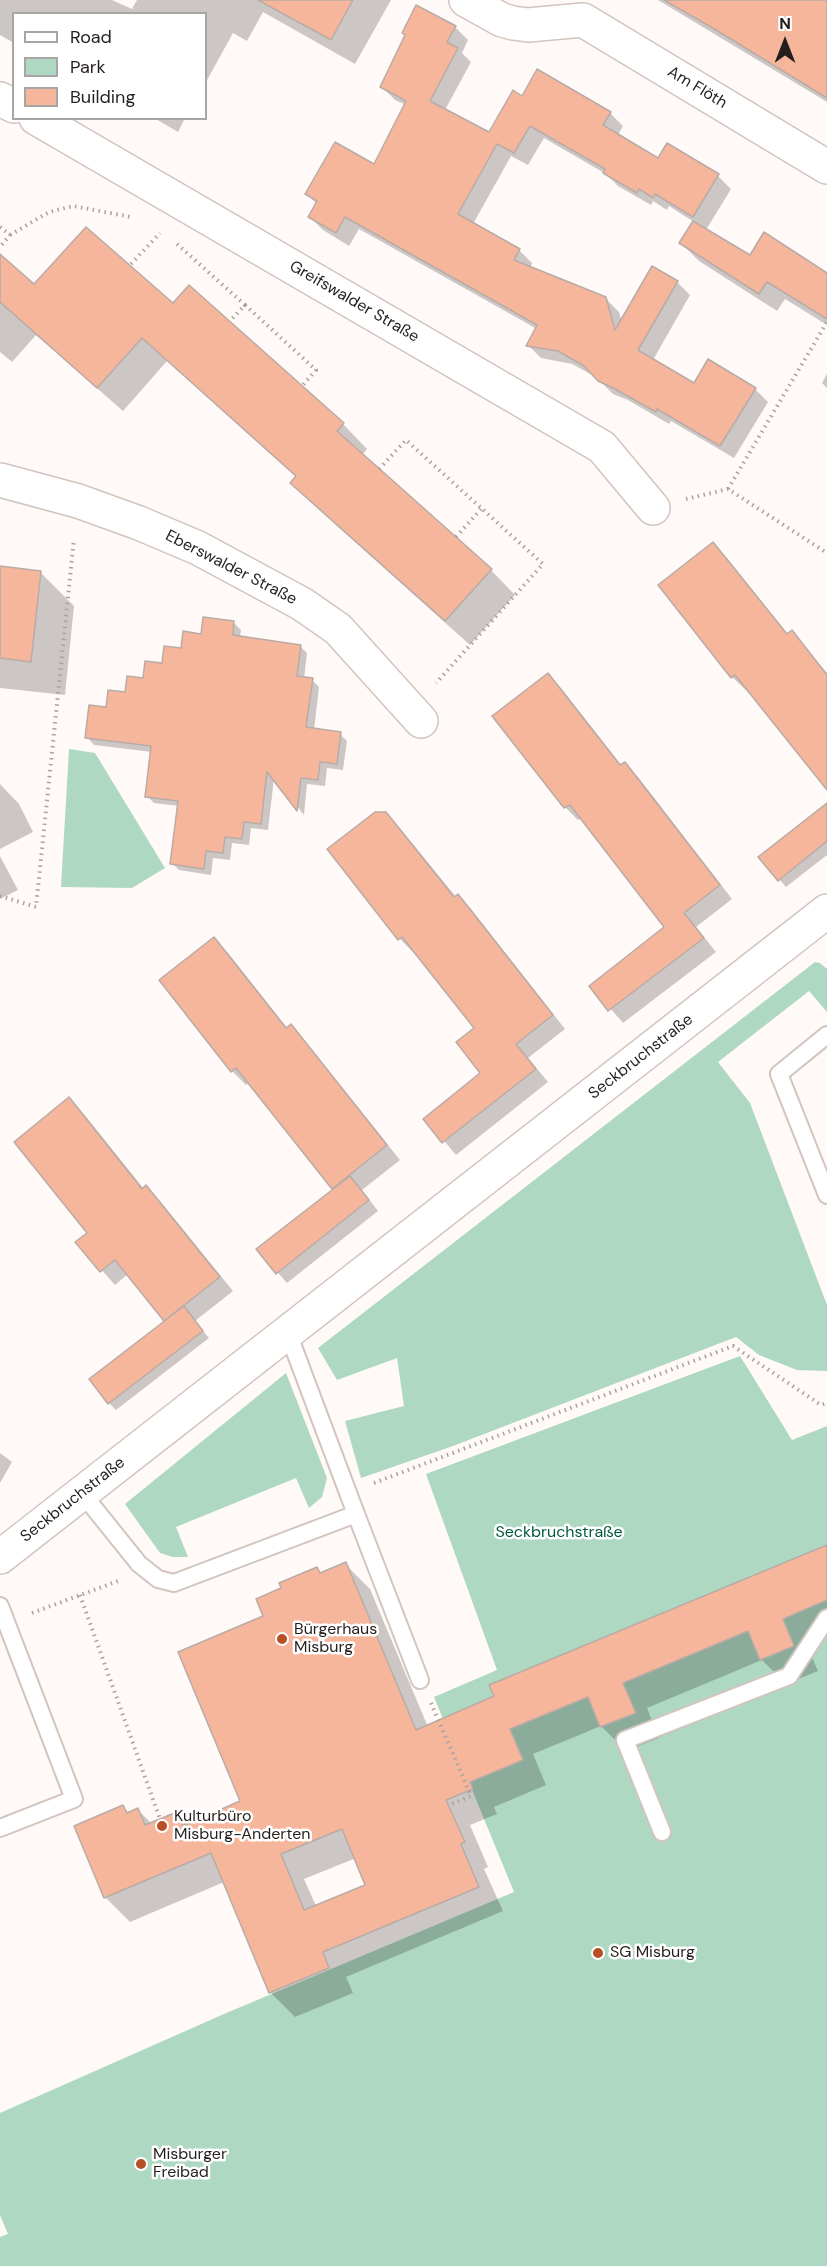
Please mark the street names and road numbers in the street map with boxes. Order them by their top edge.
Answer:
street label: Am Flöth [664,63,730,113]
street label: Greifswalder Straße [286,257,422,347]
street label: Eberswalder Straße [162,527,300,609]
street label: Seckbruchstraße [585,1010,697,1104]
street label: Seckbruchstraße [17,1453,129,1547]

